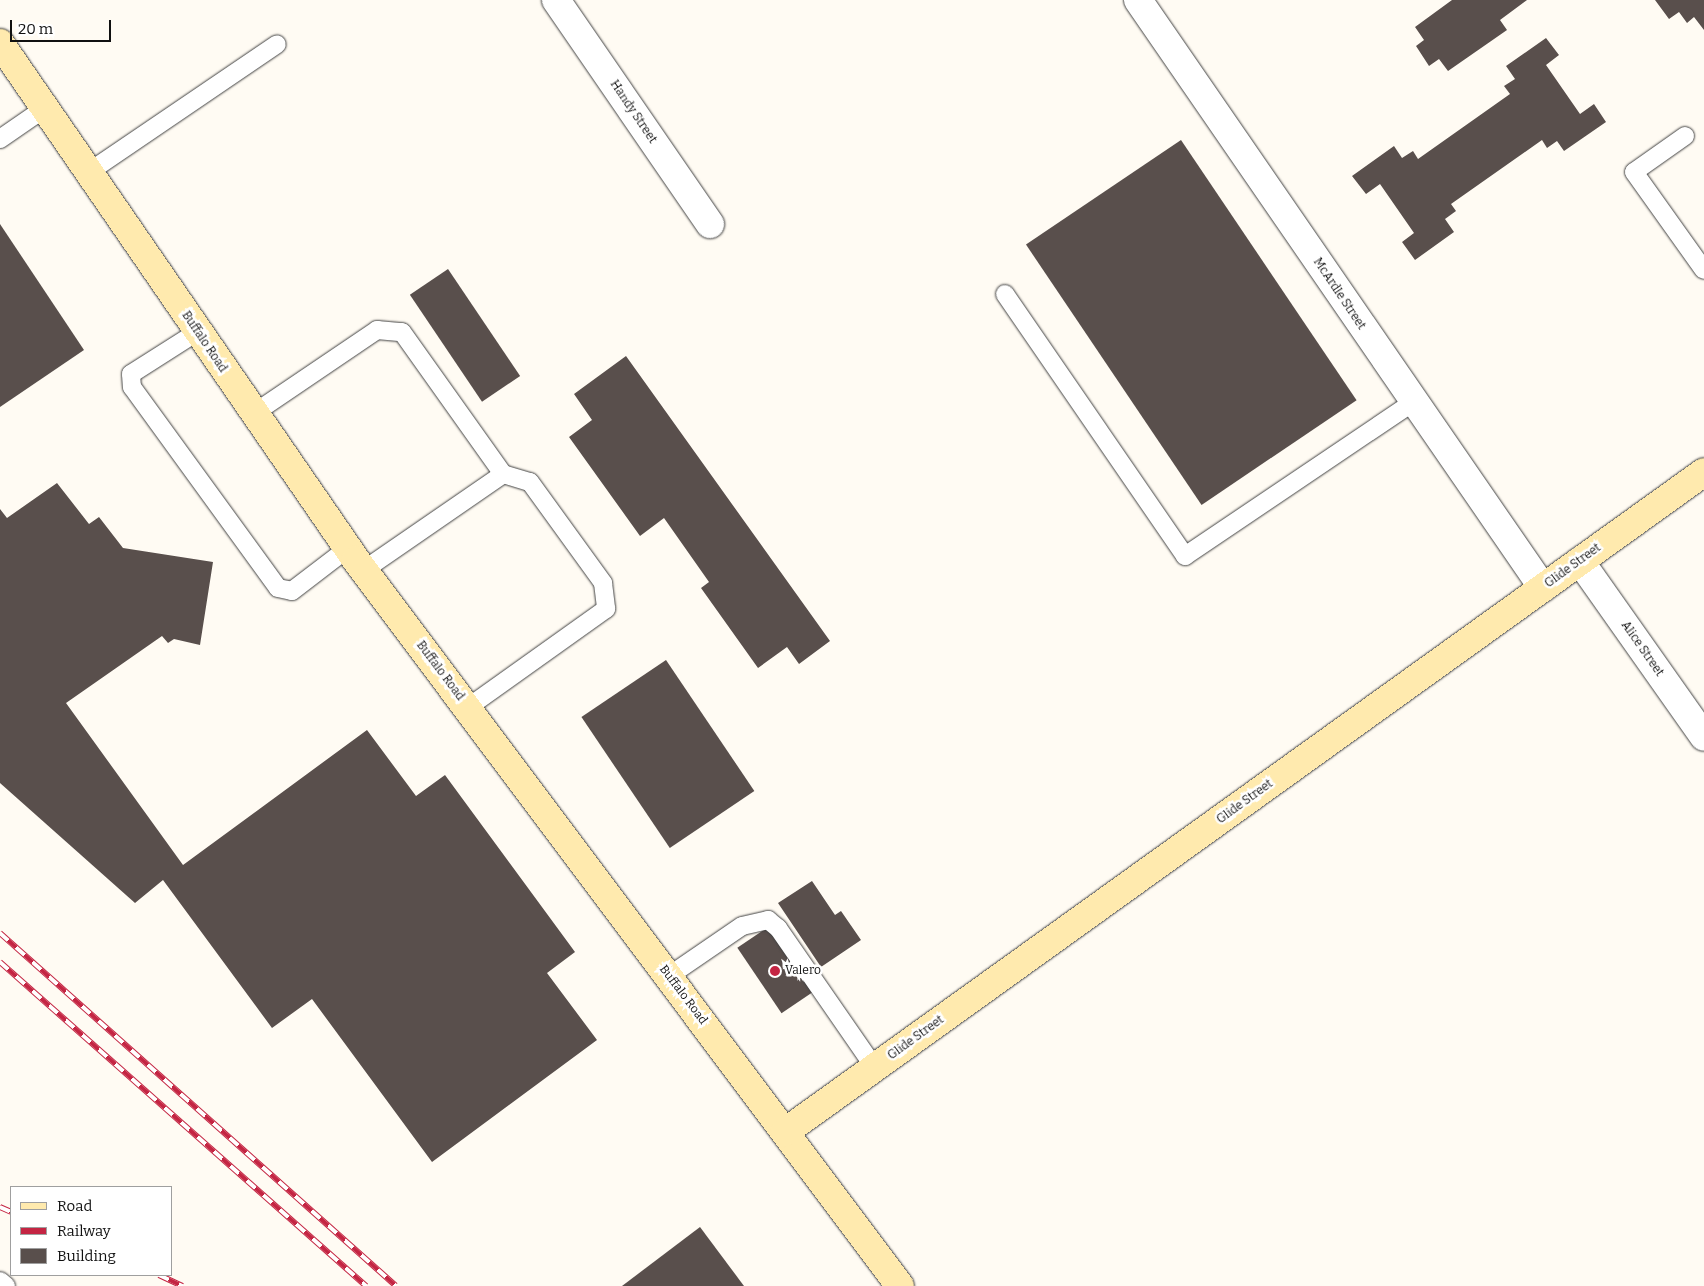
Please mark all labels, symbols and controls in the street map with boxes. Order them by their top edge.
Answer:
scale bar [12,10,114,42]
text: 20 m [18,20,53,38]
street label: Handy Street [607,78,659,146]
street label: McArdle Street [1310,255,1368,333]
street label: Buffalo Road [178,309,230,375]
street label: Glide Street [1542,541,1604,591]
street label: Alice Street [1618,619,1666,679]
street label: Buffalo Road [413,638,467,704]
street label: Glide Street [1214,777,1276,827]
street label: Buffalo Road [656,962,710,1028]
place label: Valero [785,964,821,978]
marker: Valero [769,965,781,977]
street label: Glide Street [885,1013,947,1063]
legend [10,1186,172,1276]
text: Road [57,1197,92,1215]
text: Railway [57,1222,111,1240]
text: Building [57,1247,116,1265]

